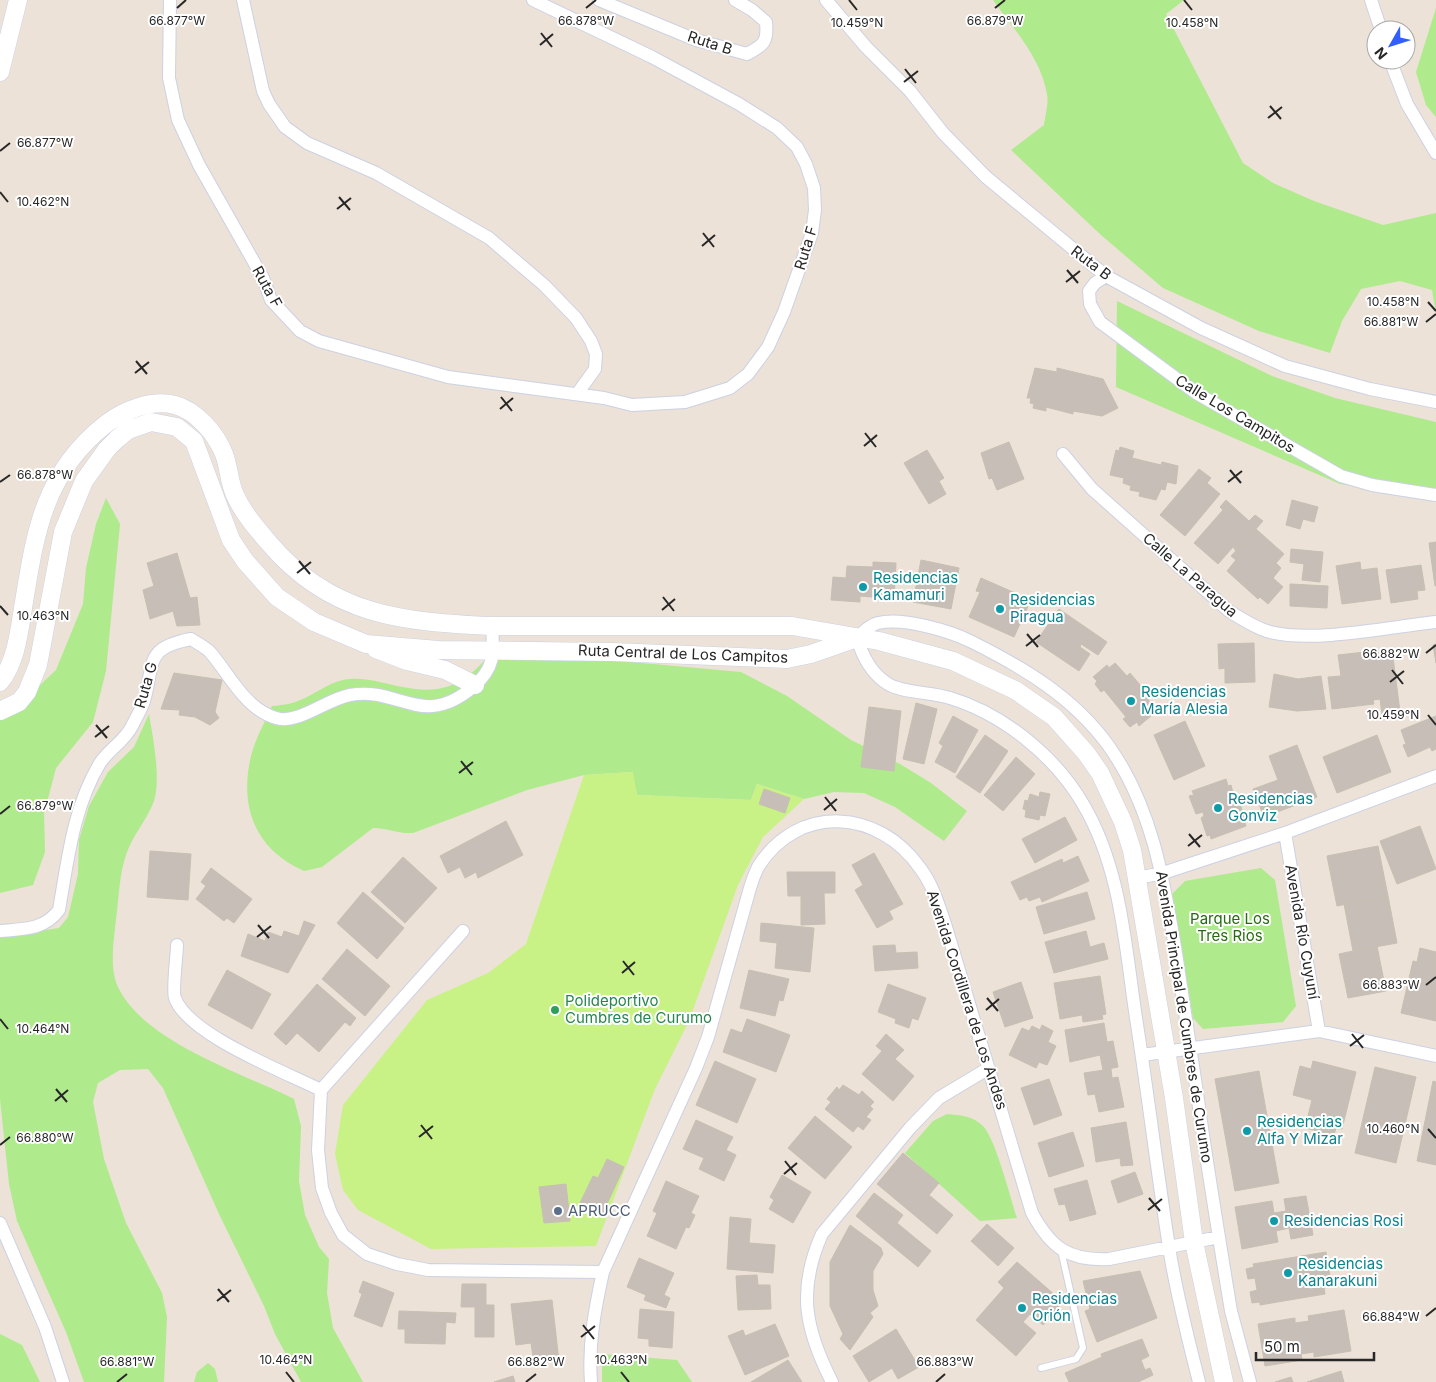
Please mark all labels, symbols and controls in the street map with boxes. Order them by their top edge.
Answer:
text: 66.877°W [149,13,205,28]
text: 66.878°W [558,13,614,28]
text: 66.879°W [967,13,1023,28]
text: 10.459°N [831,15,883,30]
text: 10.458°N [1166,15,1218,30]
north arrow [1366,20,1416,70]
street label: Ruta B [685,26,735,59]
text: N [1371,44,1390,63]
text: 66.877°W [17,135,73,150]
text: 10.462°N [17,194,69,209]
street label: Ruta F [790,224,821,272]
street label: Ruta B [1067,241,1115,284]
street label: Ruta F [248,262,287,311]
text: 10.458°N [1367,294,1419,309]
text: 66.881°W [1364,314,1419,329]
street label: Calle Los Campitos [1172,370,1299,457]
text: 66.878°W [17,467,73,482]
street label: Calle La Paragua [1139,528,1242,621]
place label: Residencias Kamamuri [873,568,958,604]
marker: Residencias Kamamuri [857,581,869,593]
place label: Residencias Piragua [1010,590,1095,626]
marker: Residencias Piragua [994,603,1006,615]
text: 10.463°N [17,608,69,623]
street label: Ruta Central de Los Campitos [578,640,789,667]
text: 66.882°W [1362,646,1420,661]
street label: Ruta G [130,659,161,710]
place label: Residencias María Alesia [1141,682,1228,718]
marker: Residencias María Alesia [1125,695,1137,707]
text: 10.459°N [1367,707,1419,722]
place label: Residencias Gonviz [1228,789,1313,825]
text: 66.879°W [17,798,73,813]
marker: Residencias Gonviz [1212,802,1224,814]
street label: Avenida Río Cuyuní [1281,863,1324,1001]
street label: Avenida Principal de Cumbres de Curumo [1152,869,1217,1164]
street label: Avenida Cordillera de Los Andes [923,888,1012,1112]
park label: Parque Los Tres Rios [1190,909,1270,945]
text: 66.883°W [1362,977,1420,992]
place label: Polideportivo Cumbres de Curumo [565,991,712,1027]
marker: Polideportivo Cumbres de Curumo [549,1004,561,1016]
text: 10.464°N [17,1021,69,1036]
place label: Residencias Alfa Y Mizar [1257,1112,1343,1148]
text: 10.460°N [1367,1121,1419,1136]
marker: Residencias Alfa Y Mizar [1241,1125,1253,1137]
text: 66.880°W [16,1130,74,1145]
place label: APRUCC [568,1201,631,1220]
marker: APRUCC [552,1205,564,1217]
place label: Residencias Rosi [1284,1211,1403,1230]
marker: Residencias Rosi [1268,1215,1280,1227]
place label: Residencias Kanarakuni [1298,1254,1383,1290]
marker: Residencias Kanarakuni [1282,1267,1294,1279]
place label: Residencias Orión [1032,1289,1117,1325]
marker: Residencias Orión [1016,1302,1028,1314]
text: 66.884°W [1362,1309,1420,1324]
scale bar [1256,1330,1374,1362]
text: 50 m [1264,1337,1300,1356]
text: 10.464°N [260,1352,312,1367]
text: 10.463°N [595,1352,647,1367]
text: 66.881°W [100,1354,155,1369]
text: 66.882°W [507,1354,565,1369]
text: 66.883°W [916,1354,974,1369]

